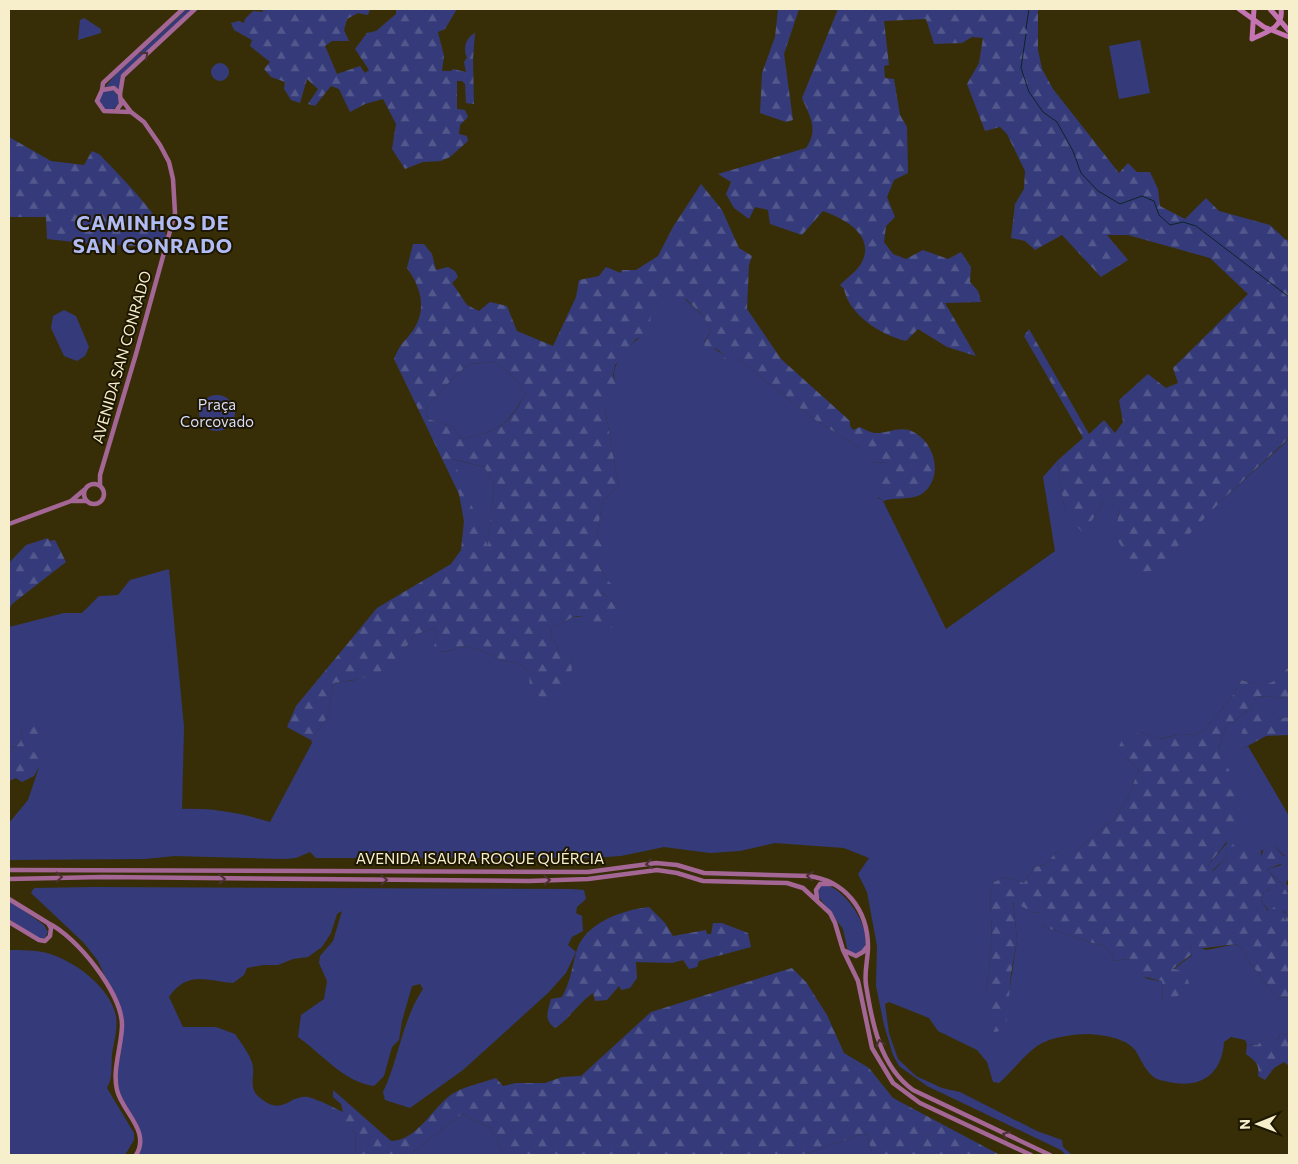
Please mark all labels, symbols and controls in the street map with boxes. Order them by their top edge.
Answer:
one-way arrow [140,52,149,61]
district label: CAMINHOS DE SAN CONRADO [73,210,233,257]
street label: AVENIDA SAN CONRADO [88,269,154,445]
park label: Praça Corcovado [180,395,254,430]
street label: AVENIDA ISAURA ROQUE QUÉRCIA [356,848,604,867]
one-way arrow [645,858,653,869]
one-way arrow [806,871,814,882]
one-way arrow [56,872,64,882]
one-way arrow [218,874,226,884]
one-way arrow [381,875,389,885]
one-way arrow [543,875,551,885]
one-way arrow [875,1039,885,1047]
north arrow [1233,1099,1283,1149]
text: N [1236,1119,1253,1130]
one-way arrow [1002,1131,1011,1141]

